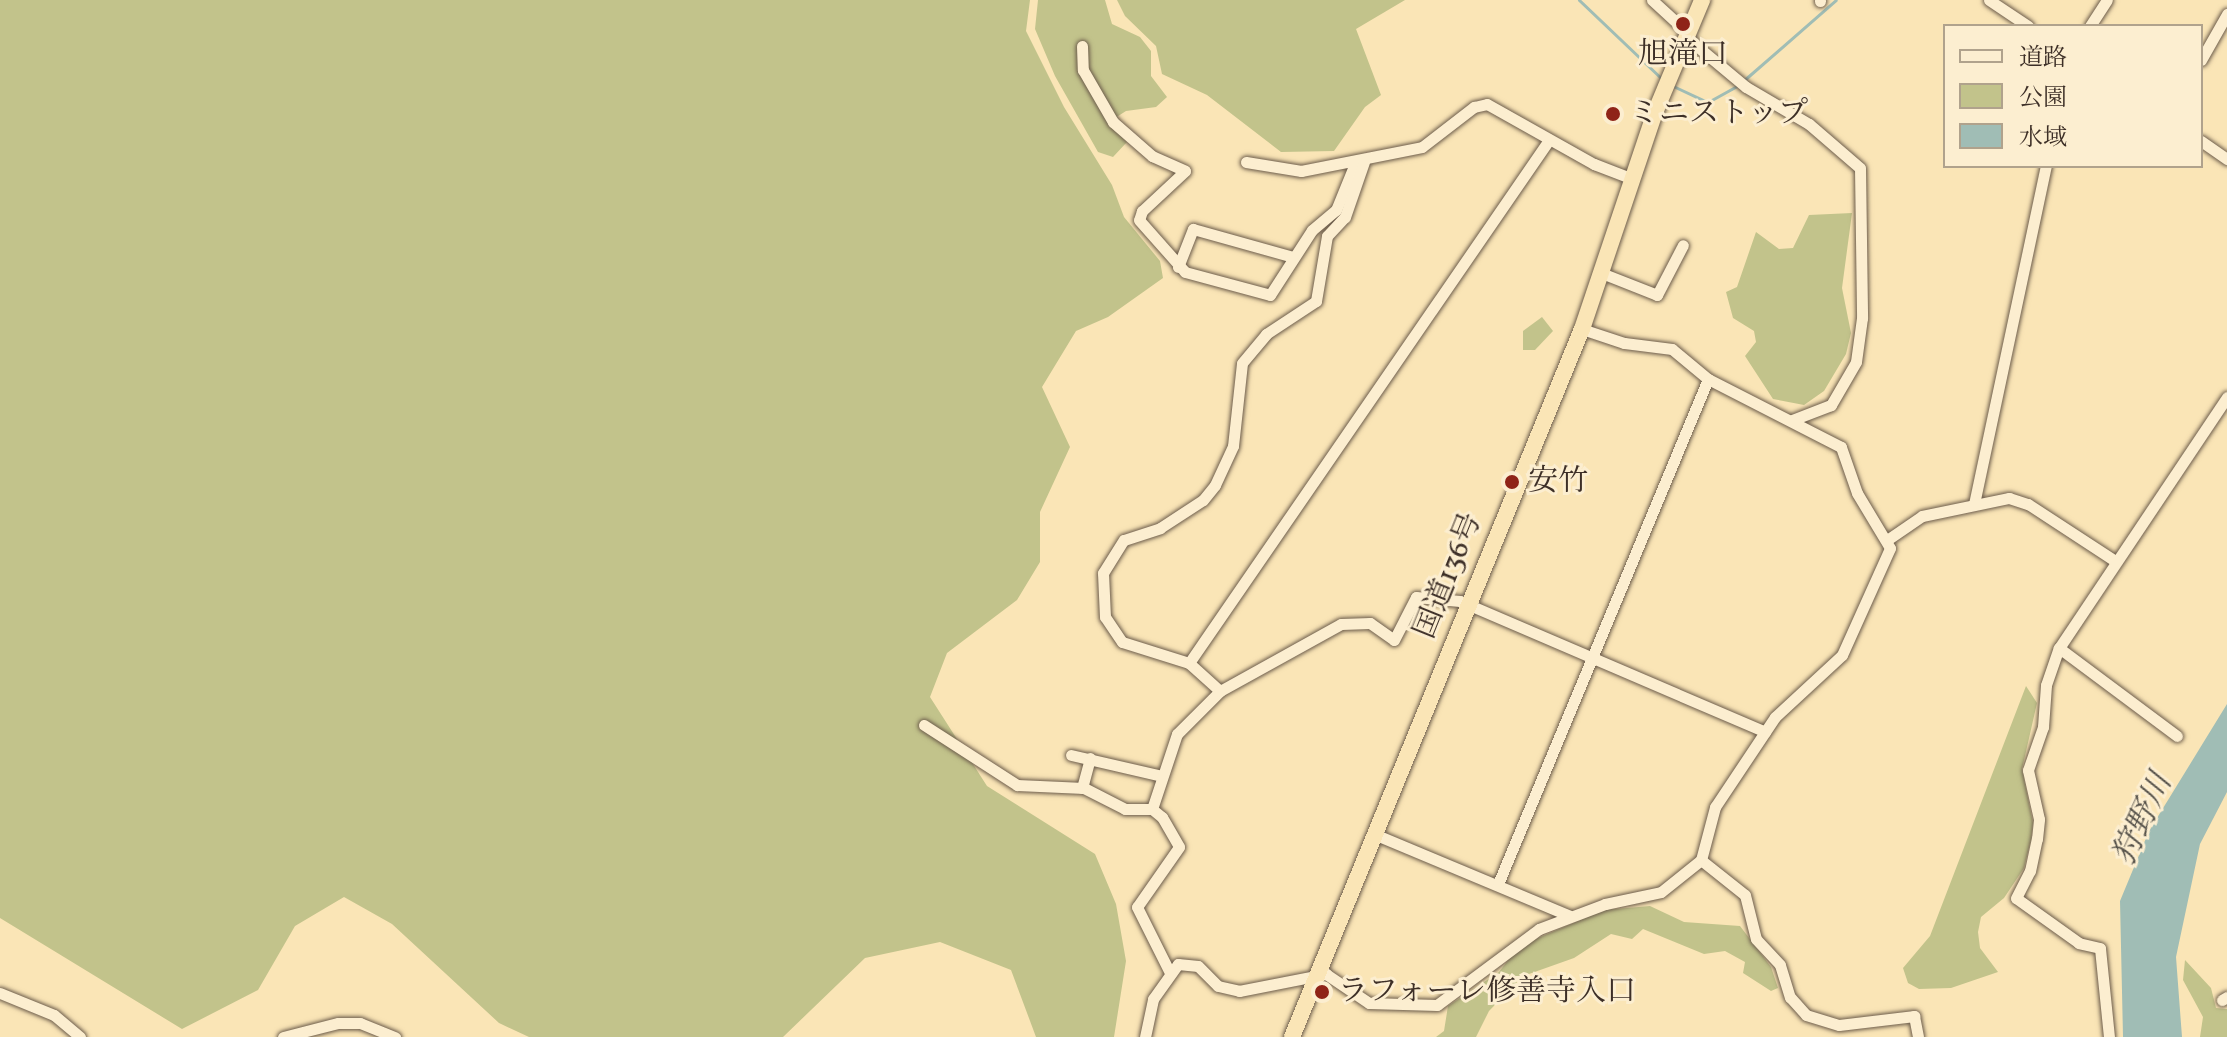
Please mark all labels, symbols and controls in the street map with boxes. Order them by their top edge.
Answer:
marker: 旭滝口 [1674,15,1692,33]
legend [1943,24,2203,168]
place label: 旭滝口 [1638,37,1728,73]
text: 道路 [2019,42,2067,76]
text: 公園 [2019,82,2067,116]
place label: ミニストップ [1629,96,1809,132]
marker: ミニストップ [1604,105,1622,123]
text: 水域 [2019,122,2067,156]
place label: 安竹 [1528,464,1588,500]
marker: 安竹 [1503,473,1521,491]
street label: 国道136号 [1408,508,1490,644]
water label: 狩野川 [2106,768,2182,872]
place label: ラフォーレ修善寺入口 [1338,974,1638,1010]
marker: ラフォーレ修善寺入口 [1313,983,1331,1001]

